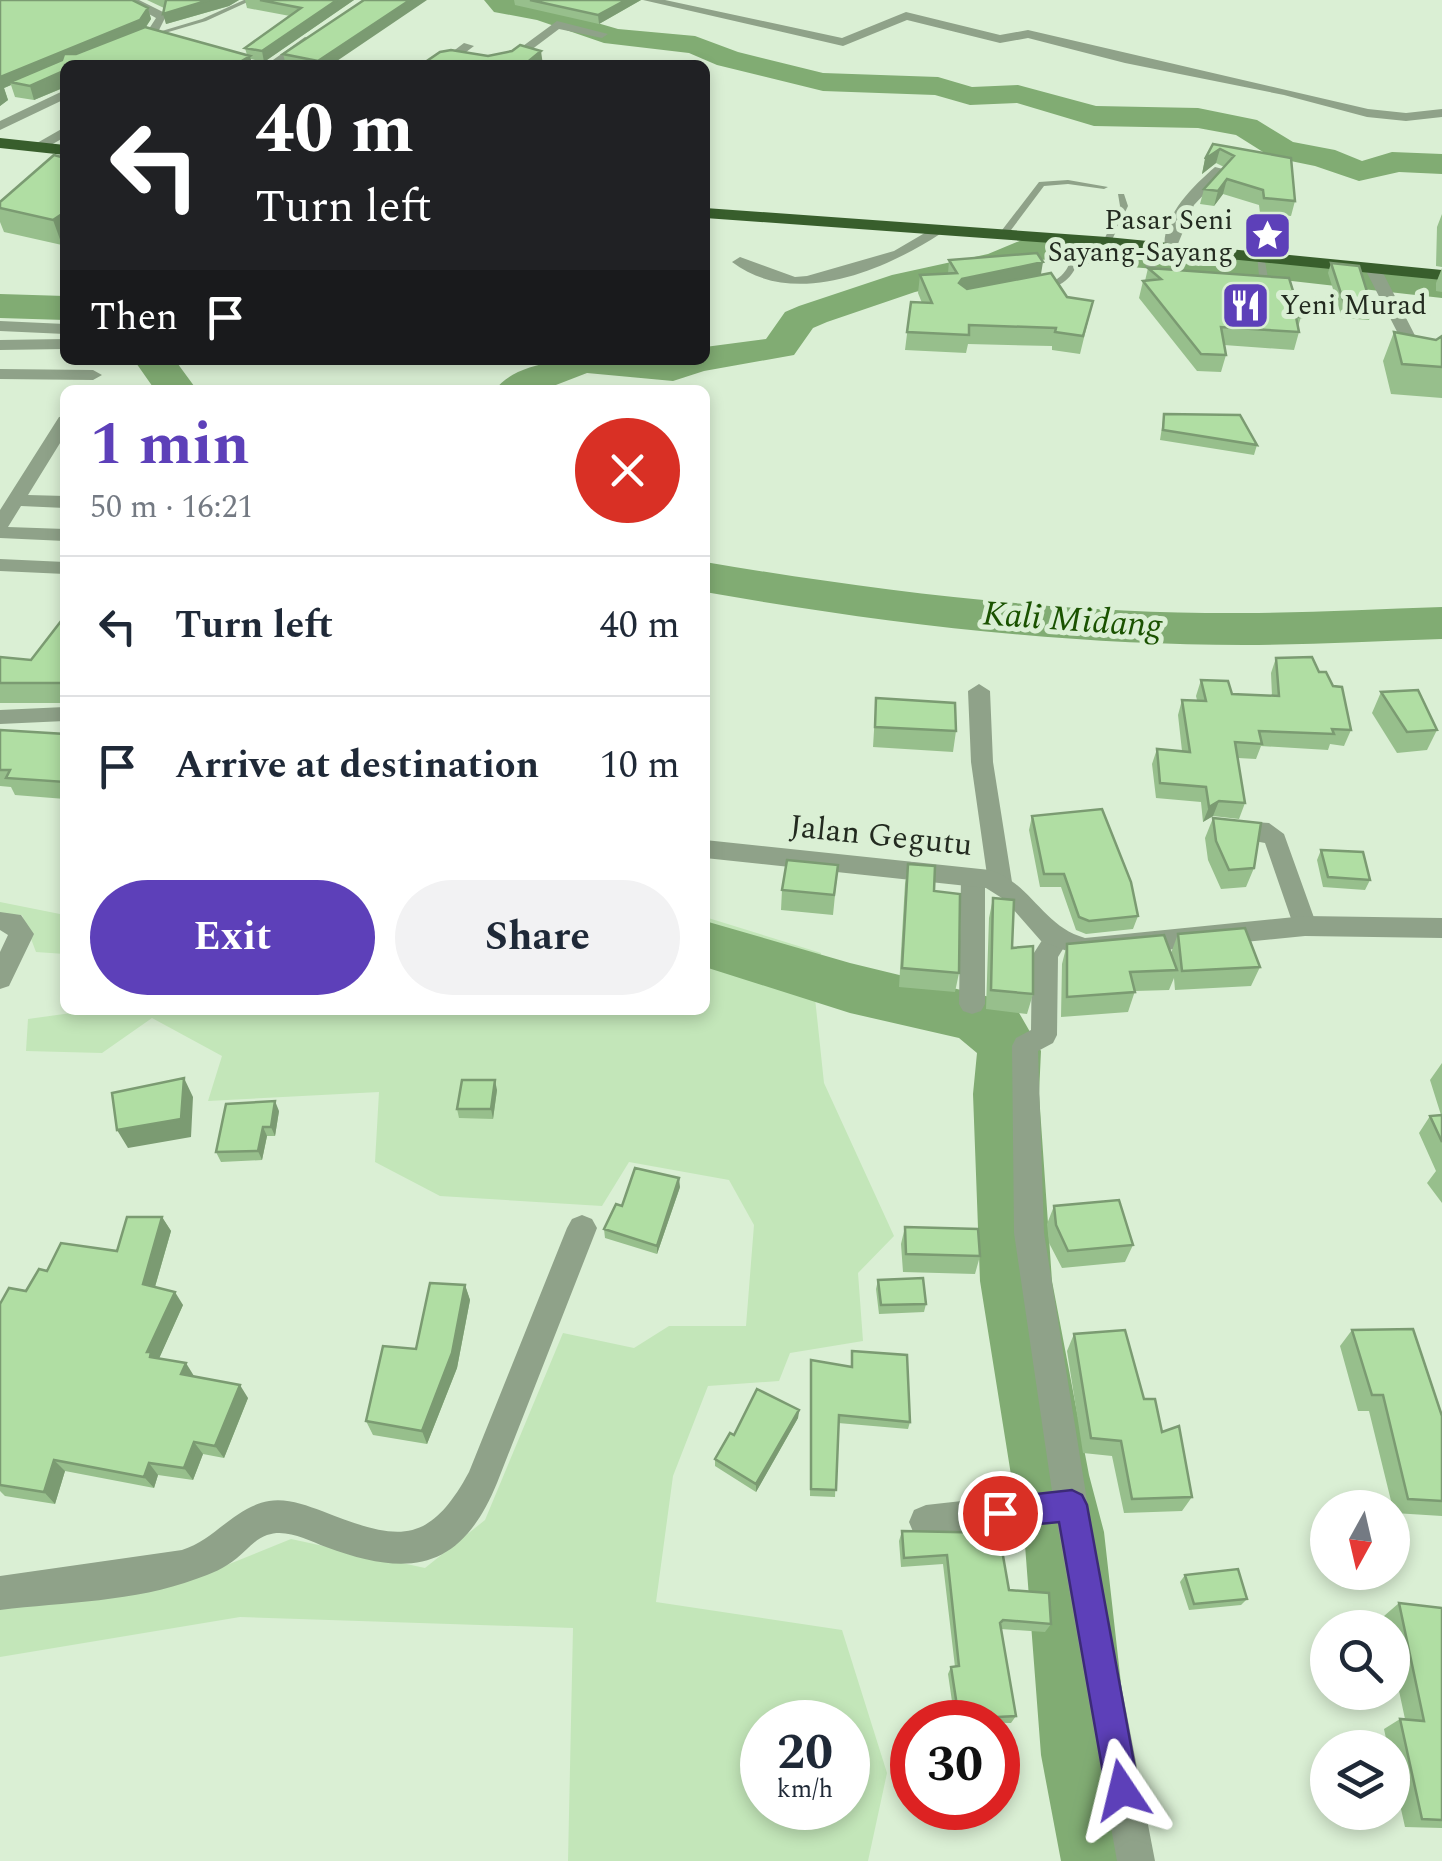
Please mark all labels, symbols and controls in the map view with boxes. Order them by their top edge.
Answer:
text: 40 m [255,77,414,183]
icon: left [90,100,220,230]
text: Turn left [255,173,432,242]
place label: Pasar Seni Sayang-Sayang [1048,199,1233,274]
place icon: Pasar Seni Sayang-Sayang [1242,210,1294,262]
restaurant icon: Yeni Murad [1219,279,1271,331]
place label: Yeni Murad [1280,284,1427,327]
text: Then [90,289,178,347]
icon: arrive [198,290,253,345]
text: 1 min [90,399,250,491]
button: close [575,418,680,523]
text: 50 m · 16:21 [90,483,254,532]
water label: Kali Midang [981,587,1165,653]
text: Turn left [175,597,333,655]
text: 40 m [600,597,680,655]
icon: left [90,599,145,654]
text: Arrive at destination [175,737,539,795]
text: 10 m [600,737,680,795]
icon: arrive [90,739,145,794]
street label: Jalan Gegutu [787,802,975,870]
button: Exit [90,880,375,995]
button: Share [395,880,680,995]
pin [958,1471,1043,1556]
icon: arrive [973,1486,1028,1541]
north arrow [1310,1490,1410,1590]
map controls [1310,1490,1410,1830]
button: search [1310,1610,1410,1710]
speed limit sign: 30 [890,1700,1020,1830]
text: 20 [777,1715,833,1791]
button: layers [1310,1730,1410,1830]
position arrow [1070,1738,1174,1842]
text: km/h [777,1771,833,1809]

